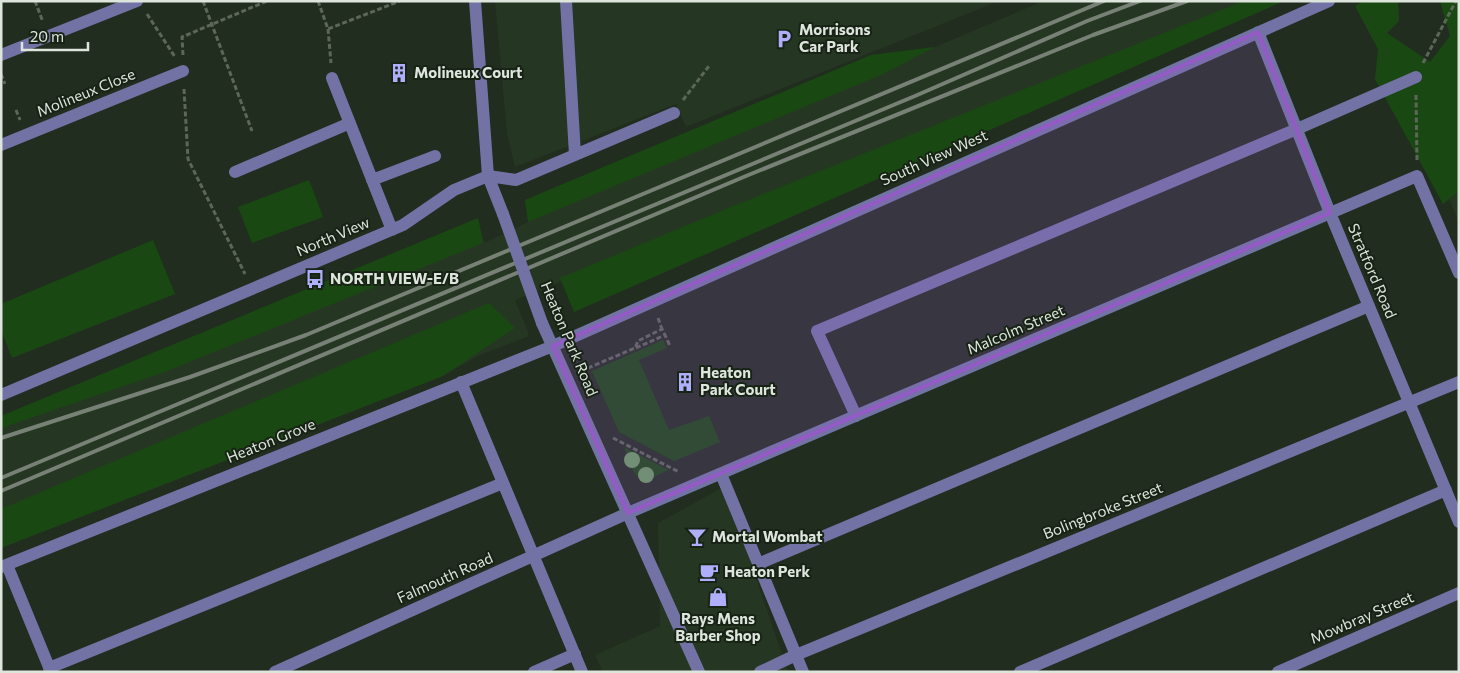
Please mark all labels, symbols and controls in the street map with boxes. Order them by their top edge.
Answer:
scale bar [22,20,89,52]
place label: Morrisons Car Park [799,20,871,55]
text: 20 m [30,27,64,45]
parking icon: Morrisons Car Park [773,28,795,50]
building icon: Molineux Court [388,62,410,84]
place label: Molineux Court [414,63,522,81]
street label: Molineux Close [34,64,137,120]
street label: South View West [877,125,990,189]
street label: North View [293,213,372,260]
street label: Stratford Road [1345,220,1401,321]
bus stop icon: NORTH VIEW-E/B [304,268,326,290]
place label: NORTH VIEW-E/B [330,269,459,287]
street label: Heaton Park Road [538,279,602,399]
street label: Malcolm Street [964,300,1067,358]
place label: Heaton Park Court [700,363,776,398]
building icon: Heaton Park Court [674,371,696,393]
street label: Heaton Grove [224,414,318,466]
street label: Bolingbroke Street [1040,478,1165,542]
bar icon: Mortal Wombat [686,526,708,548]
place label: Mortal Wombat [712,527,823,545]
street label: Falmouth Road [394,548,495,606]
cafe icon: Heaton Perk [698,561,720,583]
place label: Heaton Perk [724,562,810,580]
shop icon: Rays Mens Barber Shop [707,586,729,608]
street label: Mowbray Street [1307,587,1416,647]
place label: Rays Mens Barber Shop [675,609,761,644]

